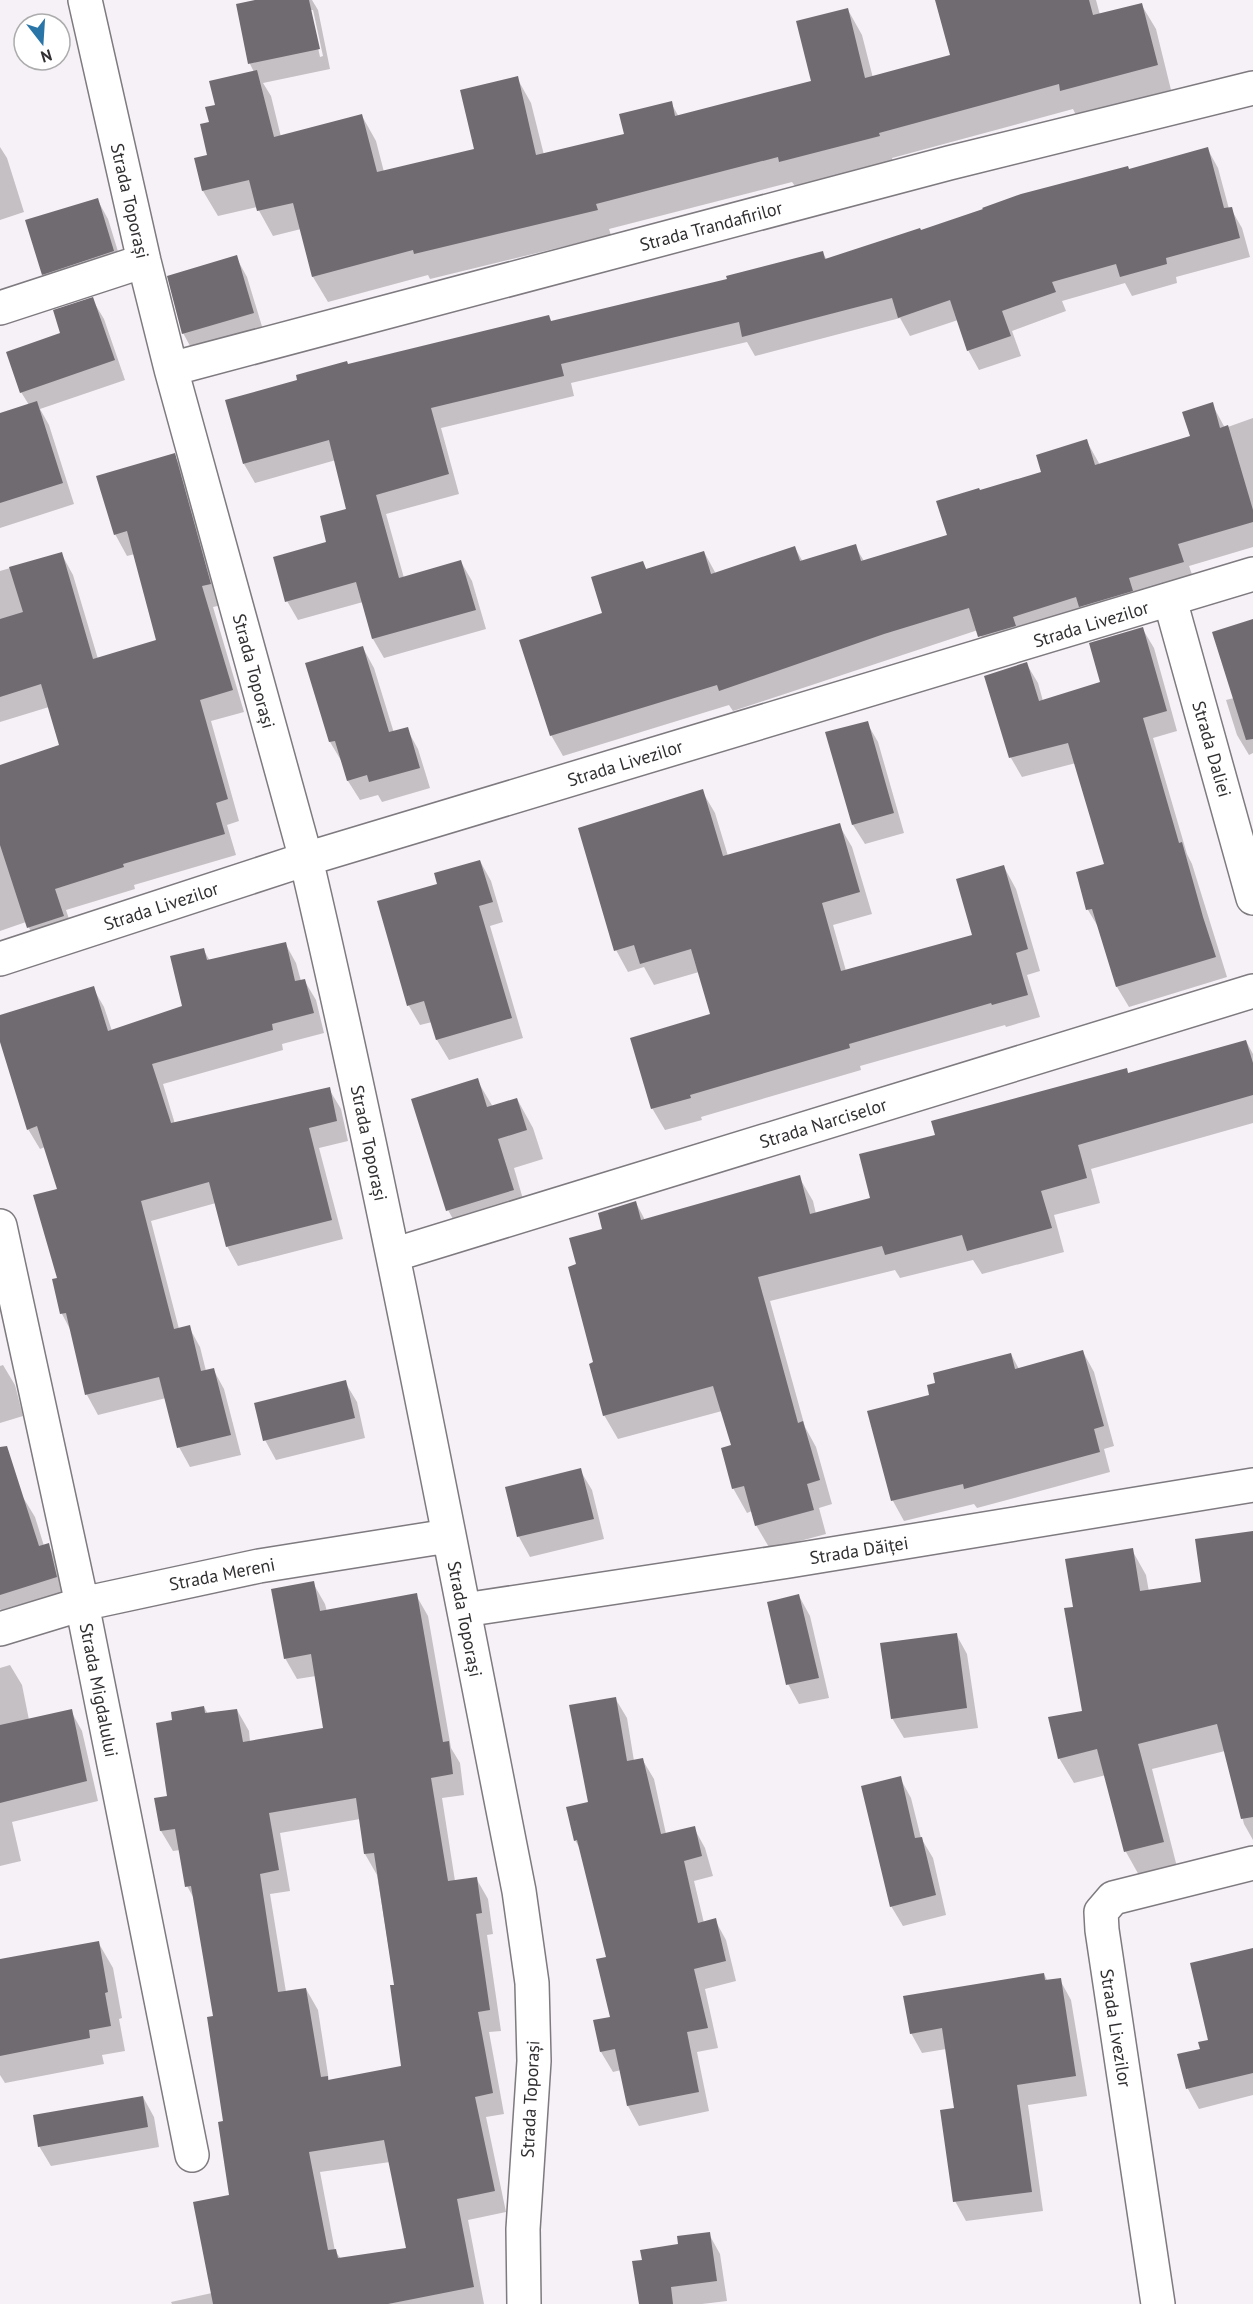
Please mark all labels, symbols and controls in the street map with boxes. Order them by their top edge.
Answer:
north arrow [12,12,72,72]
text: N [38,45,54,67]
street label: Strada Toporași [106,141,154,261]
street label: Strada Trandafirilor [637,196,785,256]
street label: Strada Livezilor [1030,596,1152,652]
street label: Strada Toporași [228,611,280,731]
street label: Strada Daliei [1187,698,1237,800]
street label: Strada Livezilor [564,735,686,791]
street label: Strada Livezilor [101,877,221,935]
street label: Strada Toporași [346,1083,392,1203]
street label: Strada Narciselor [757,1093,889,1153]
street label: Strada Dăiței [808,1531,910,1569]
street label: Strada Mereni [167,1552,277,1596]
street label: Strada Toporași [442,1559,488,1679]
street label: Strada Migdalului [75,1621,123,1759]
street label: Strada Livezilor [1095,1967,1137,2089]
street label: Strada Toporași [515,2040,545,2158]

